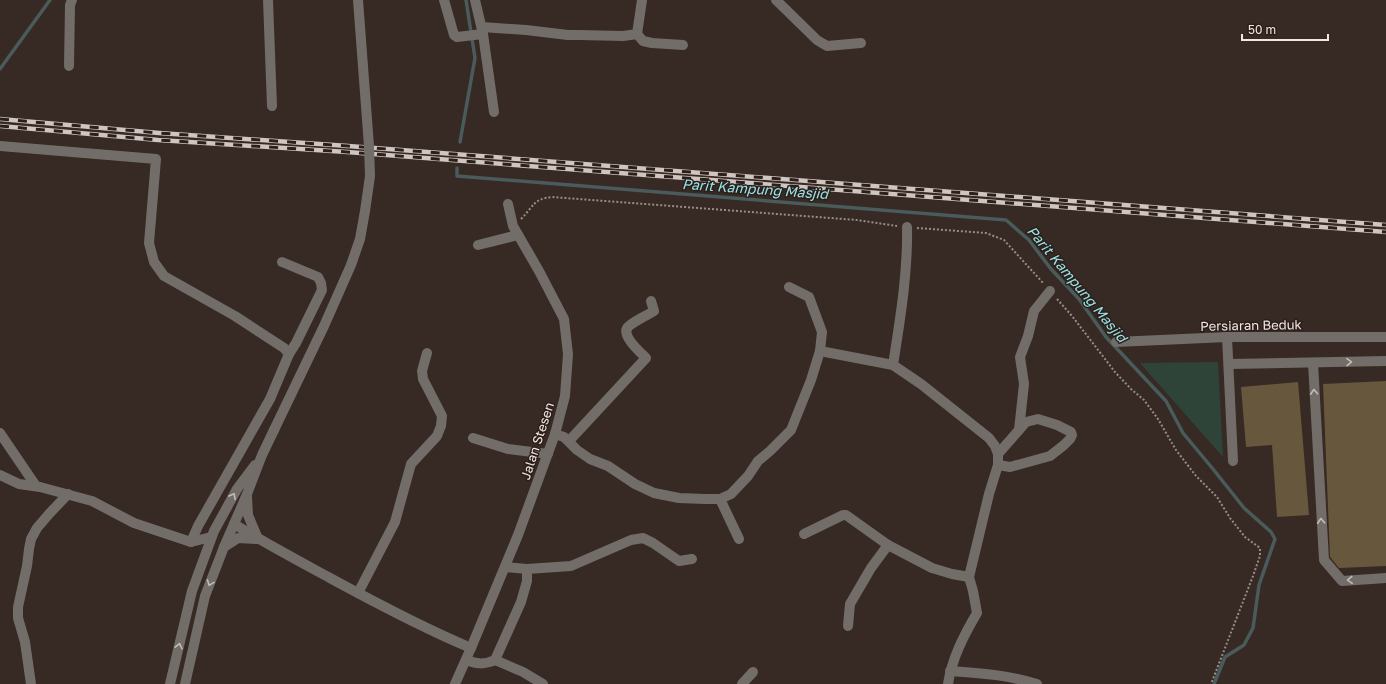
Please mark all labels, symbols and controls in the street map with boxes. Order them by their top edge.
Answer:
scale bar [1242,16,1328,42]
text: 50 m [1248,22,1276,37]
water label: Parit Kampung Masjid [681,175,830,202]
water label: Parit Kampung Masjid [1024,222,1132,346]
street label: Persiaran Beduk [1200,316,1303,334]
one-way arrow [1346,358,1352,366]
one-way arrow [1310,389,1319,395]
street label: Jalan Stesen [517,400,557,482]
one-way arrow [228,493,235,501]
one-way arrow [1317,518,1326,524]
one-way arrow [1347,576,1353,585]
one-way arrow [207,580,215,587]
one-way arrow [174,643,182,649]

